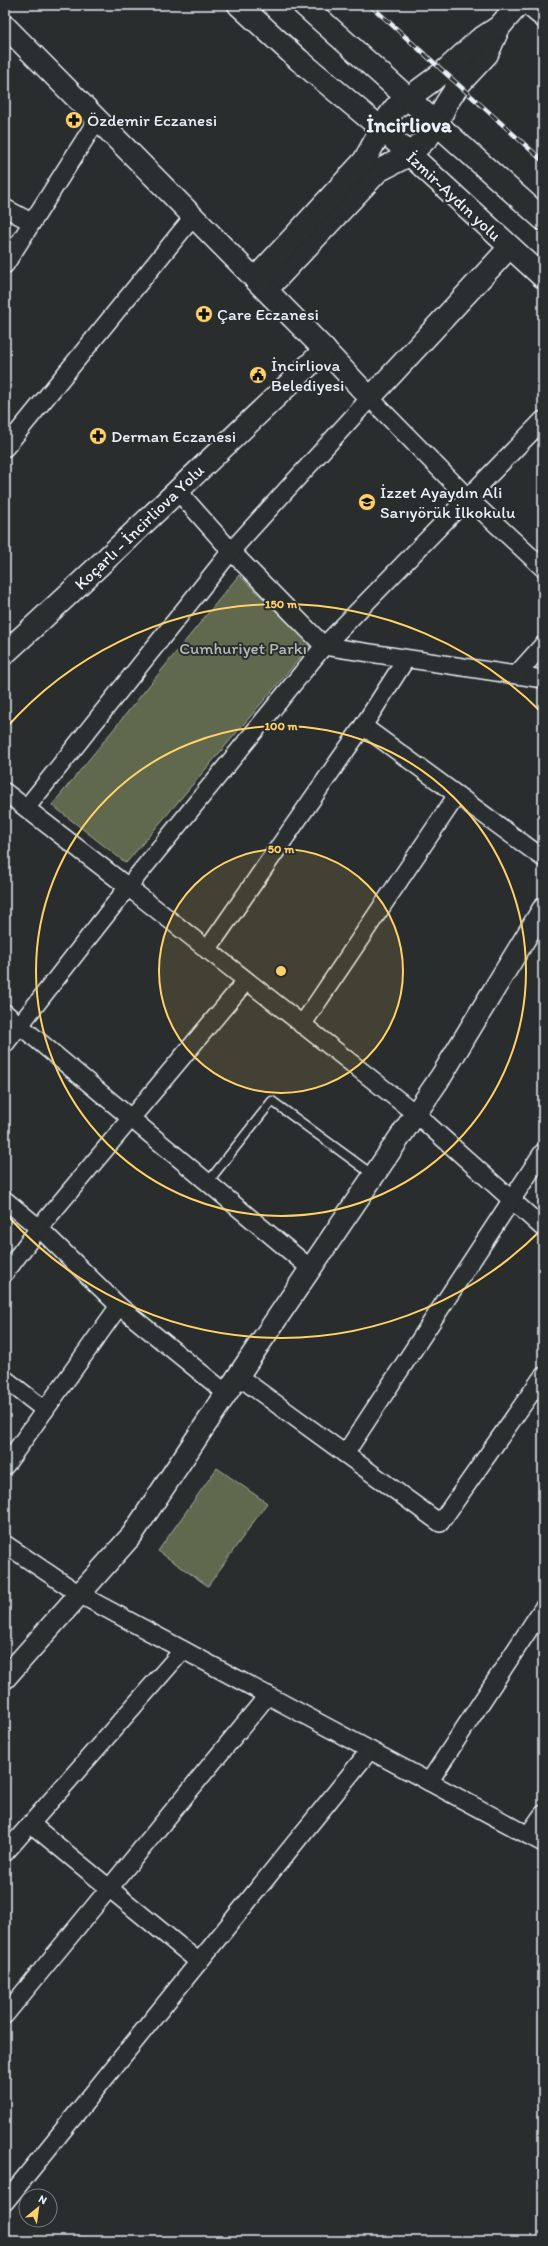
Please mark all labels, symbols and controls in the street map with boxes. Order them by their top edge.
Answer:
pharmacy icon: Özdemir Eczanesi [64,110,84,130]
place label: Özdemir Eczanesi [87,110,217,130]
district label: İncirliova [366,112,453,137]
street label: İzmir-Aydın yolu [403,147,505,245]
pharmacy icon: Çare Eczanesi [194,304,214,324]
place label: Çare Eczanesi [217,304,319,324]
place label: İncirliova Belediyesi [271,355,344,395]
public building icon: İncirliova Belediyesi [248,365,268,385]
pharmacy icon: Derman Eczanesi [88,426,108,446]
place label: Derman Eczanesi [111,426,236,446]
street label: Koçarlı - İncirliova Yolu [70,460,208,594]
place label: İzzet Ayaydın Ali Sarıyörük İlkokulu [380,482,516,522]
school or university icon: İzzet Ayaydın Ali Sarıyörük İlkokulu [357,492,377,512]
text: 150 m [265,597,298,611]
park label: Cumhuriyet Parkı [179,638,307,658]
text: 100 m [264,719,298,733]
text: 50 m [268,842,295,856]
centre of rings [274,964,288,978]
north arrow [18,2188,58,2228]
text: N [36,2192,49,2207]

